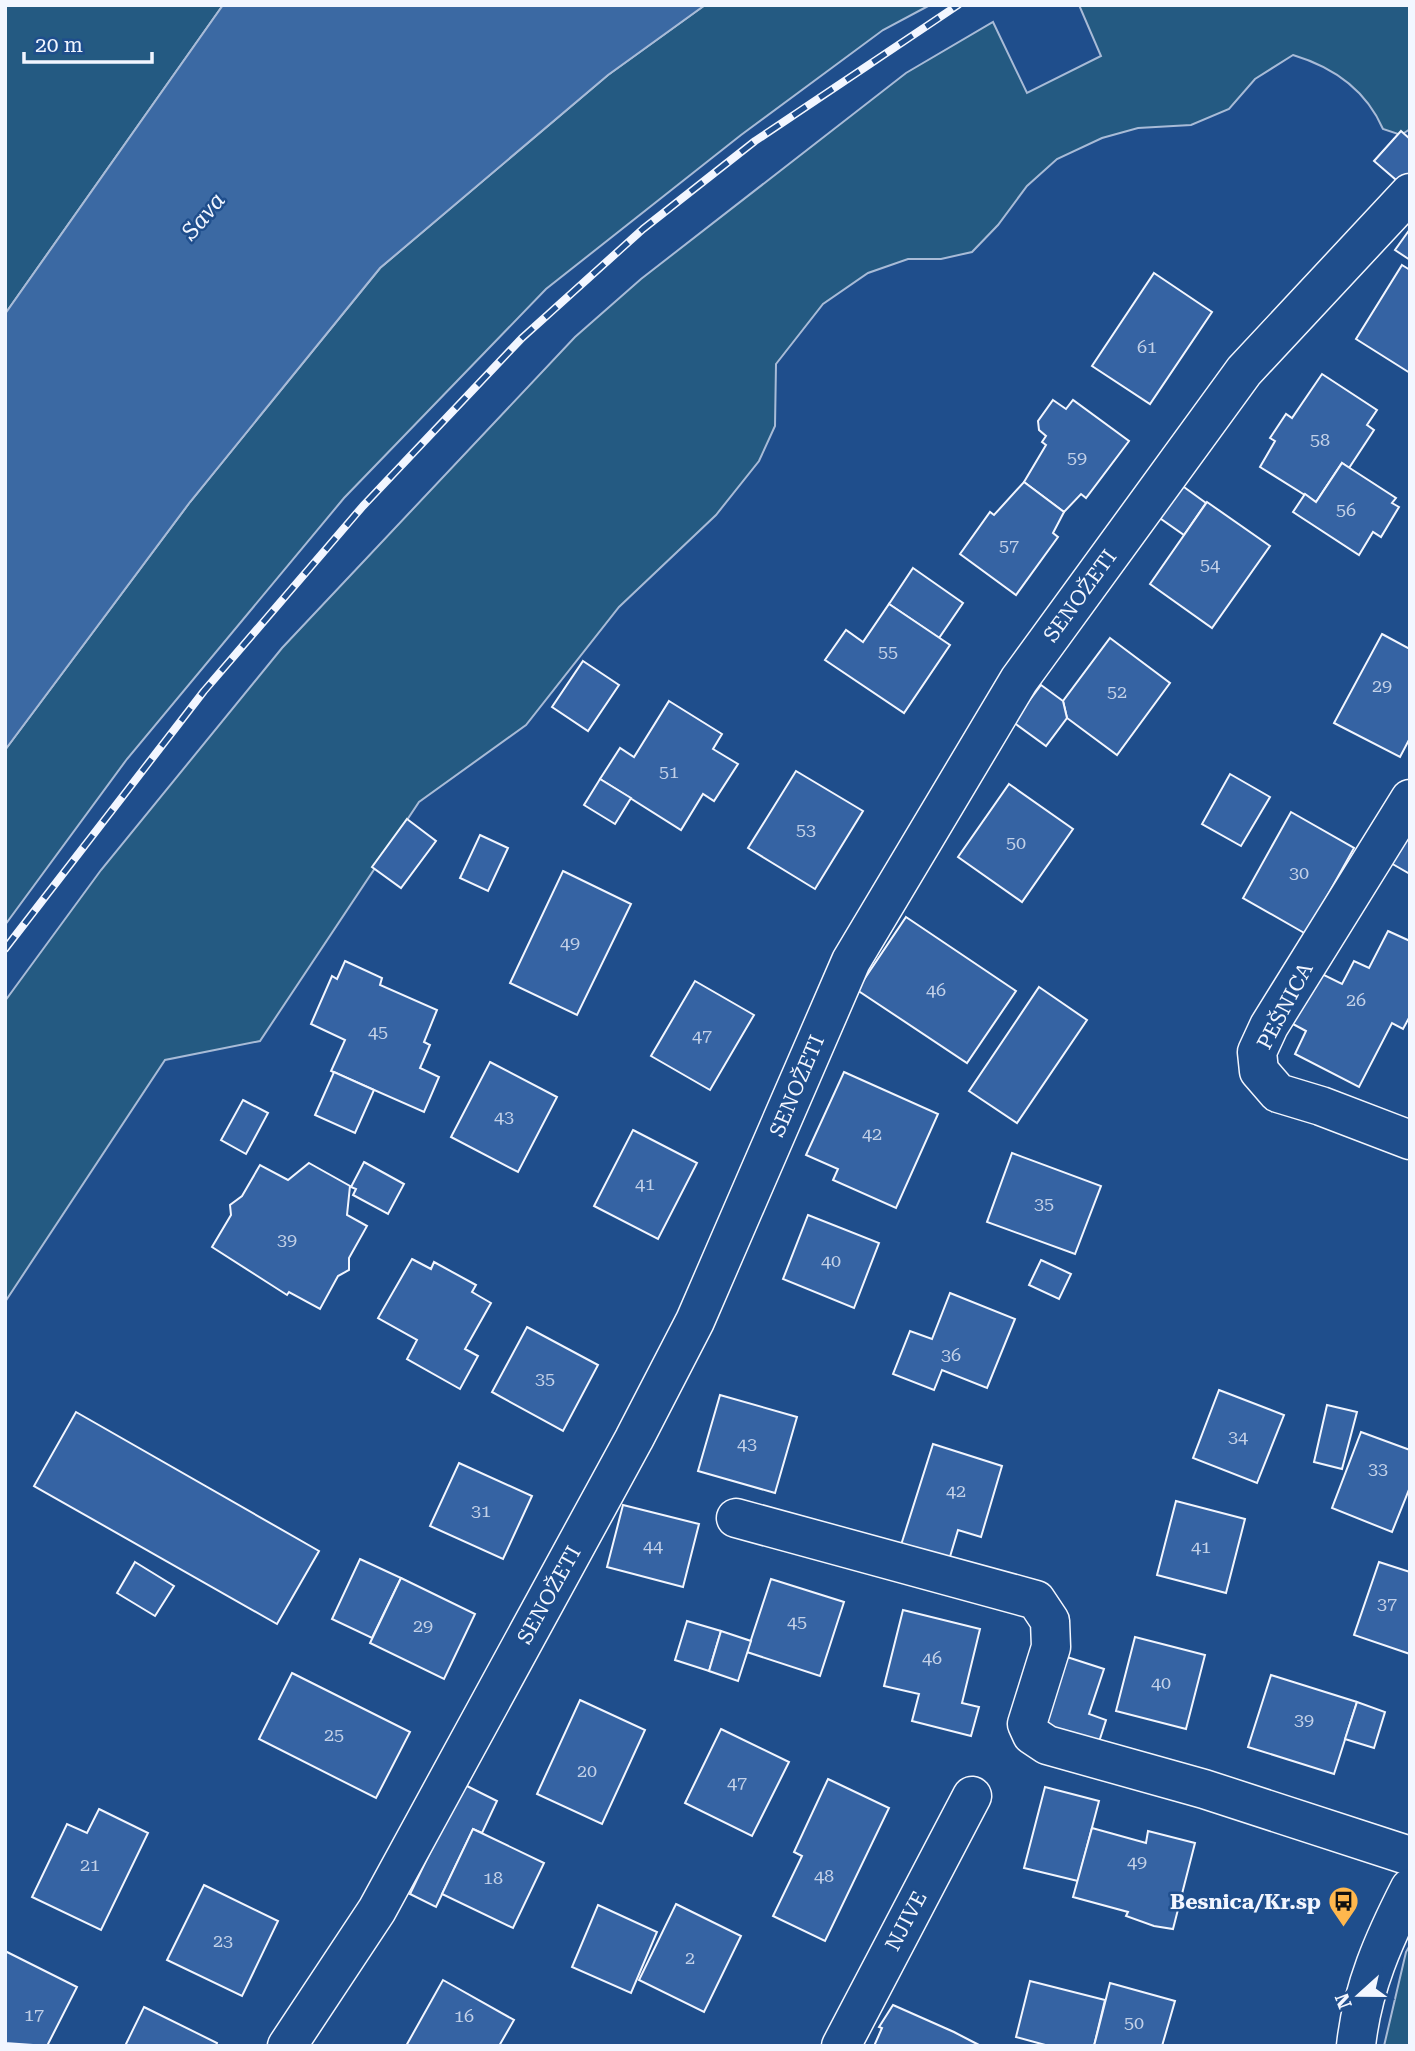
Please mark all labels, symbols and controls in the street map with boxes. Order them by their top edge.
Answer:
scale bar [24,21,152,65]
text: 20 m [35,33,83,57]
water label: Sava [175,187,231,246]
house number: 61 [1137,336,1157,357]
house number: 58 [1310,429,1330,450]
house number: 59 [1067,447,1087,468]
house number: 56 [1336,499,1356,520]
house number: 57 [999,535,1019,556]
street label: SENOŽETI [1039,545,1121,647]
house number: 54 [1200,554,1220,575]
house number: 55 [878,641,898,662]
house number: 29 [1372,675,1392,696]
house number: 52 [1107,681,1127,702]
house number: 51 [659,761,679,782]
house number: 53 [796,819,816,840]
house number: 50 [1006,832,1026,853]
house number: 30 [1289,862,1309,883]
house number: 49 [560,932,580,953]
street label: PEŠNICA [1251,958,1318,1053]
house number: 46 [926,979,946,1000]
house number: 26 [1346,989,1366,1010]
house number: 45 [368,1021,388,1042]
house number: 47 [692,1025,712,1046]
street label: SENOŽETI [765,1032,829,1140]
house number: 43 [494,1106,514,1127]
house number: 42 [862,1123,882,1144]
house number: 41 [635,1173,655,1194]
house number: 35 [1034,1193,1054,1214]
house number: 39 [277,1229,297,1250]
house number: 40 [821,1250,841,1271]
house number: 36 [941,1344,961,1365]
house number: 35 [535,1368,555,1389]
house number: 34 [1228,1426,1248,1447]
house number: 43 [737,1433,757,1454]
house number: 33 [1368,1458,1388,1479]
house number: 42 [946,1480,966,1501]
house number: 31 [471,1500,491,1521]
house number: 44 [643,1535,663,1556]
house number: 41 [1191,1536,1211,1557]
street label: SENOŽETI [512,1542,586,1648]
house number: 37 [1377,1593,1397,1614]
house number: 45 [787,1611,807,1632]
house number: 29 [413,1615,433,1636]
house number: 46 [922,1647,942,1668]
house number: 40 [1151,1672,1171,1693]
house number: 39 [1294,1709,1314,1730]
house number: 25 [324,1724,344,1745]
house number: 20 [577,1760,597,1781]
house number: 47 [727,1772,747,1793]
house number: 49 [1127,1851,1147,1872]
house number: 21 [80,1854,100,1875]
house number: 48 [814,1865,834,1886]
house number: 18 [483,1867,503,1888]
bus stop icon: Besnica/Kr.sp [1327,1885,1361,1929]
street label: NJIVE [880,1887,932,1955]
place label: Besnica/Kr.sp [1170,1890,1321,1914]
house number: 23 [213,1930,233,1951]
house number: 2 [685,1947,695,1968]
north arrow [1324,1960,1394,2030]
text: N [1330,1990,1357,2012]
house number: 17 [24,2004,44,2025]
house number: 16 [454,2005,474,2026]
house number: 50 [1124,2012,1144,2033]

